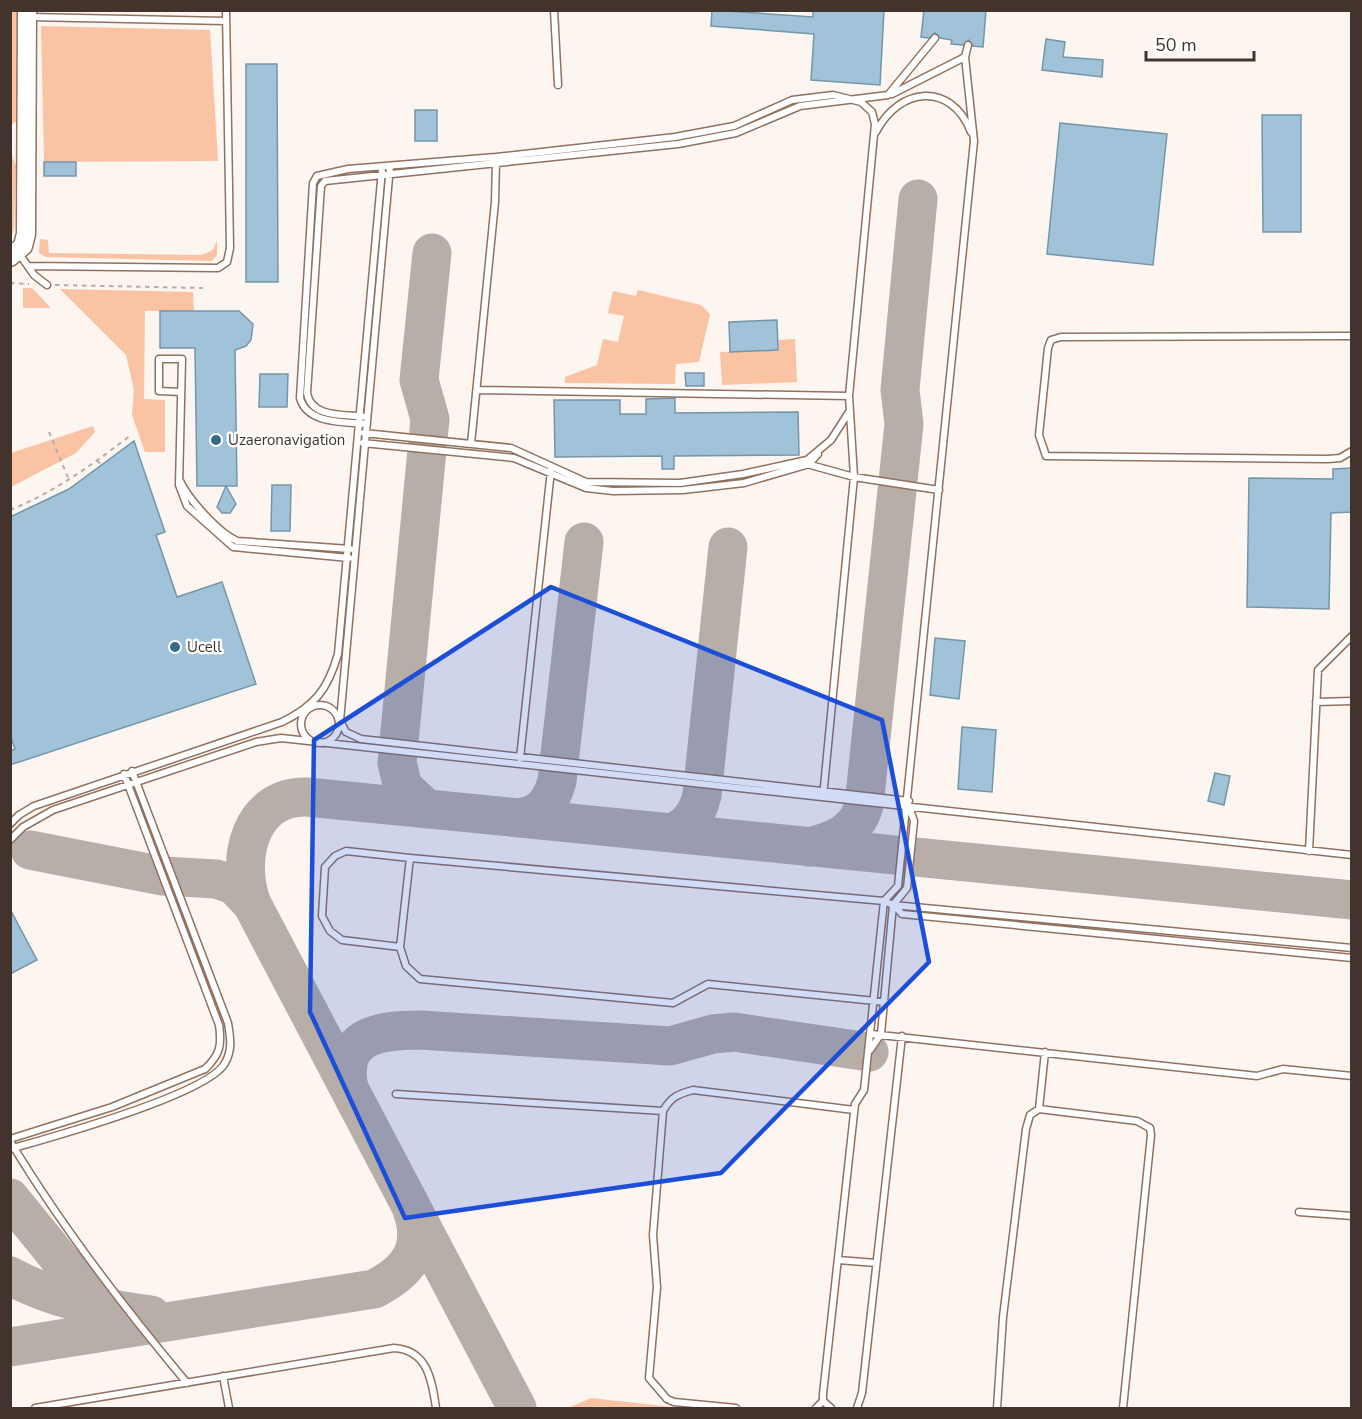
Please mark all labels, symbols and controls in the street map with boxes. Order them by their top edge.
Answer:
scale bar [1146,24,1254,62]
text: 50 m [1155,33,1197,57]
place label: Uzaeronavigation [228,430,345,450]
marker: Uzaeronavigation [209,433,223,447]
place label: Ucell [187,637,222,657]
marker: Ucell [168,640,182,654]

